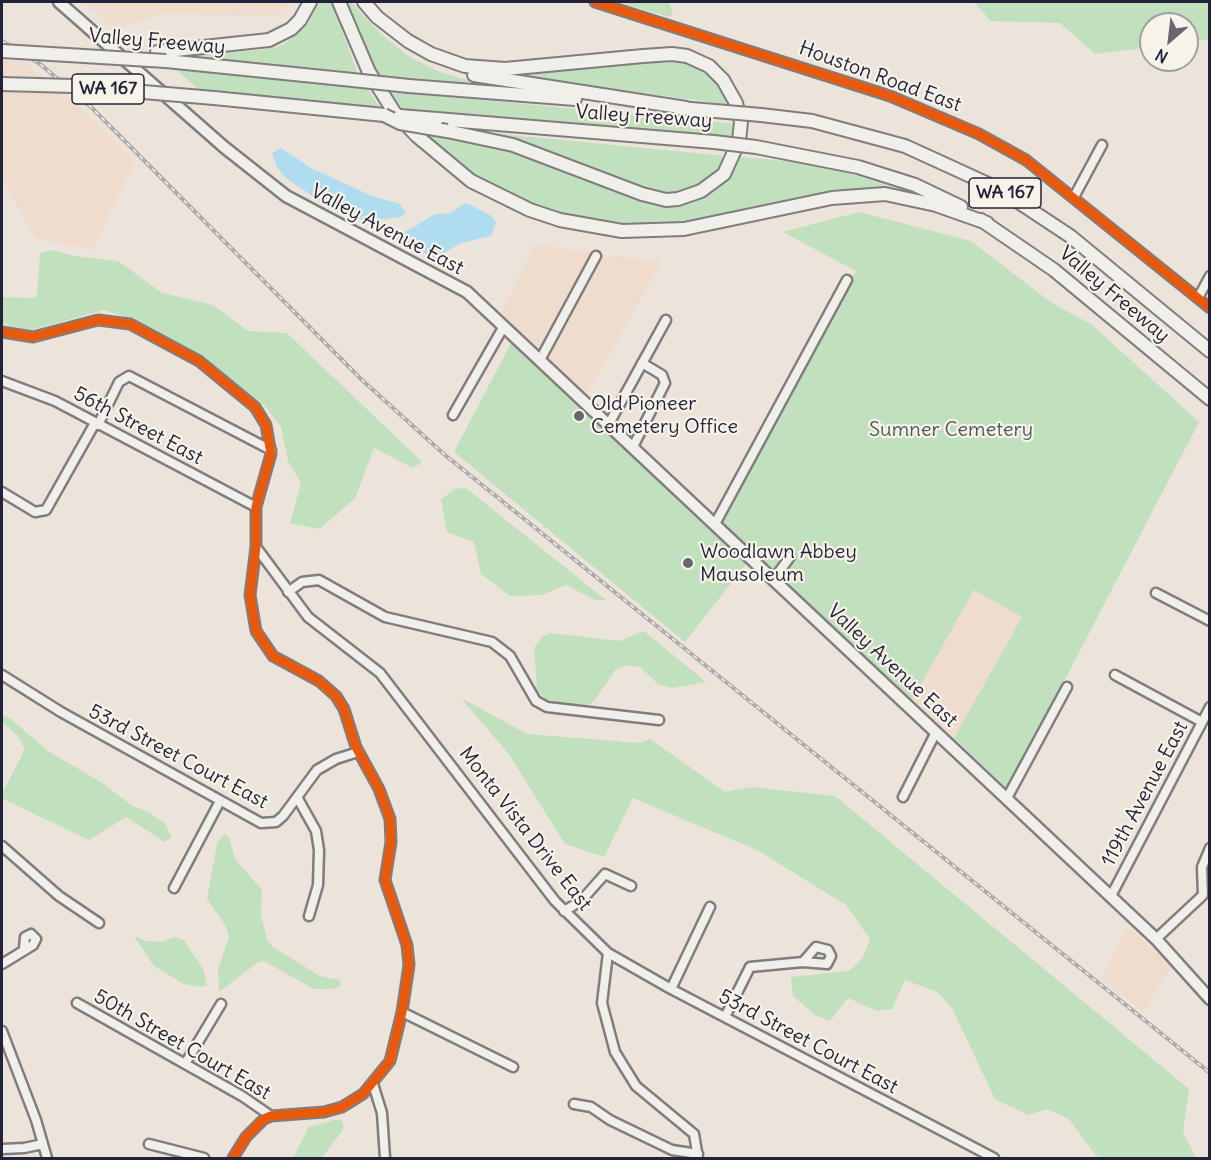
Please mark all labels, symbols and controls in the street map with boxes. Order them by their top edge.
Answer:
north arrow [1139,12,1199,72]
street label: Valley Freeway [88,24,226,60]
street label: Houston Road East [796,36,964,118]
text: N [1152,45,1171,68]
road number: WA 167 [72,74,144,104]
street label: Valley Freeway [575,100,713,134]
road number: WA 167 [969,178,1041,208]
street label: Valley Avenue East [307,180,467,280]
street label: Valley Freeway [1054,242,1174,348]
street label: 56th Street East [69,382,207,470]
place label: Old Pioneer Cemetery Office [591,392,738,439]
marker: Old Pioneer Cemetery Office [572,409,586,423]
park label: Sumner Cemetery [869,418,1033,442]
place label: Woodlawn Abbey Mausoleum [700,540,857,587]
marker: Woodlawn Abbey Mausoleum [681,556,695,570]
street label: Valley Avenue East [822,599,962,733]
street label: 53rd Street Court East [84,700,272,814]
street label: 119th Avenue East [1097,717,1193,871]
street label: Monta Vista Drive East [454,742,596,916]
street label: 50th Street Court East [89,985,275,1105]
street label: 53rd Street Court East [714,985,902,1099]

